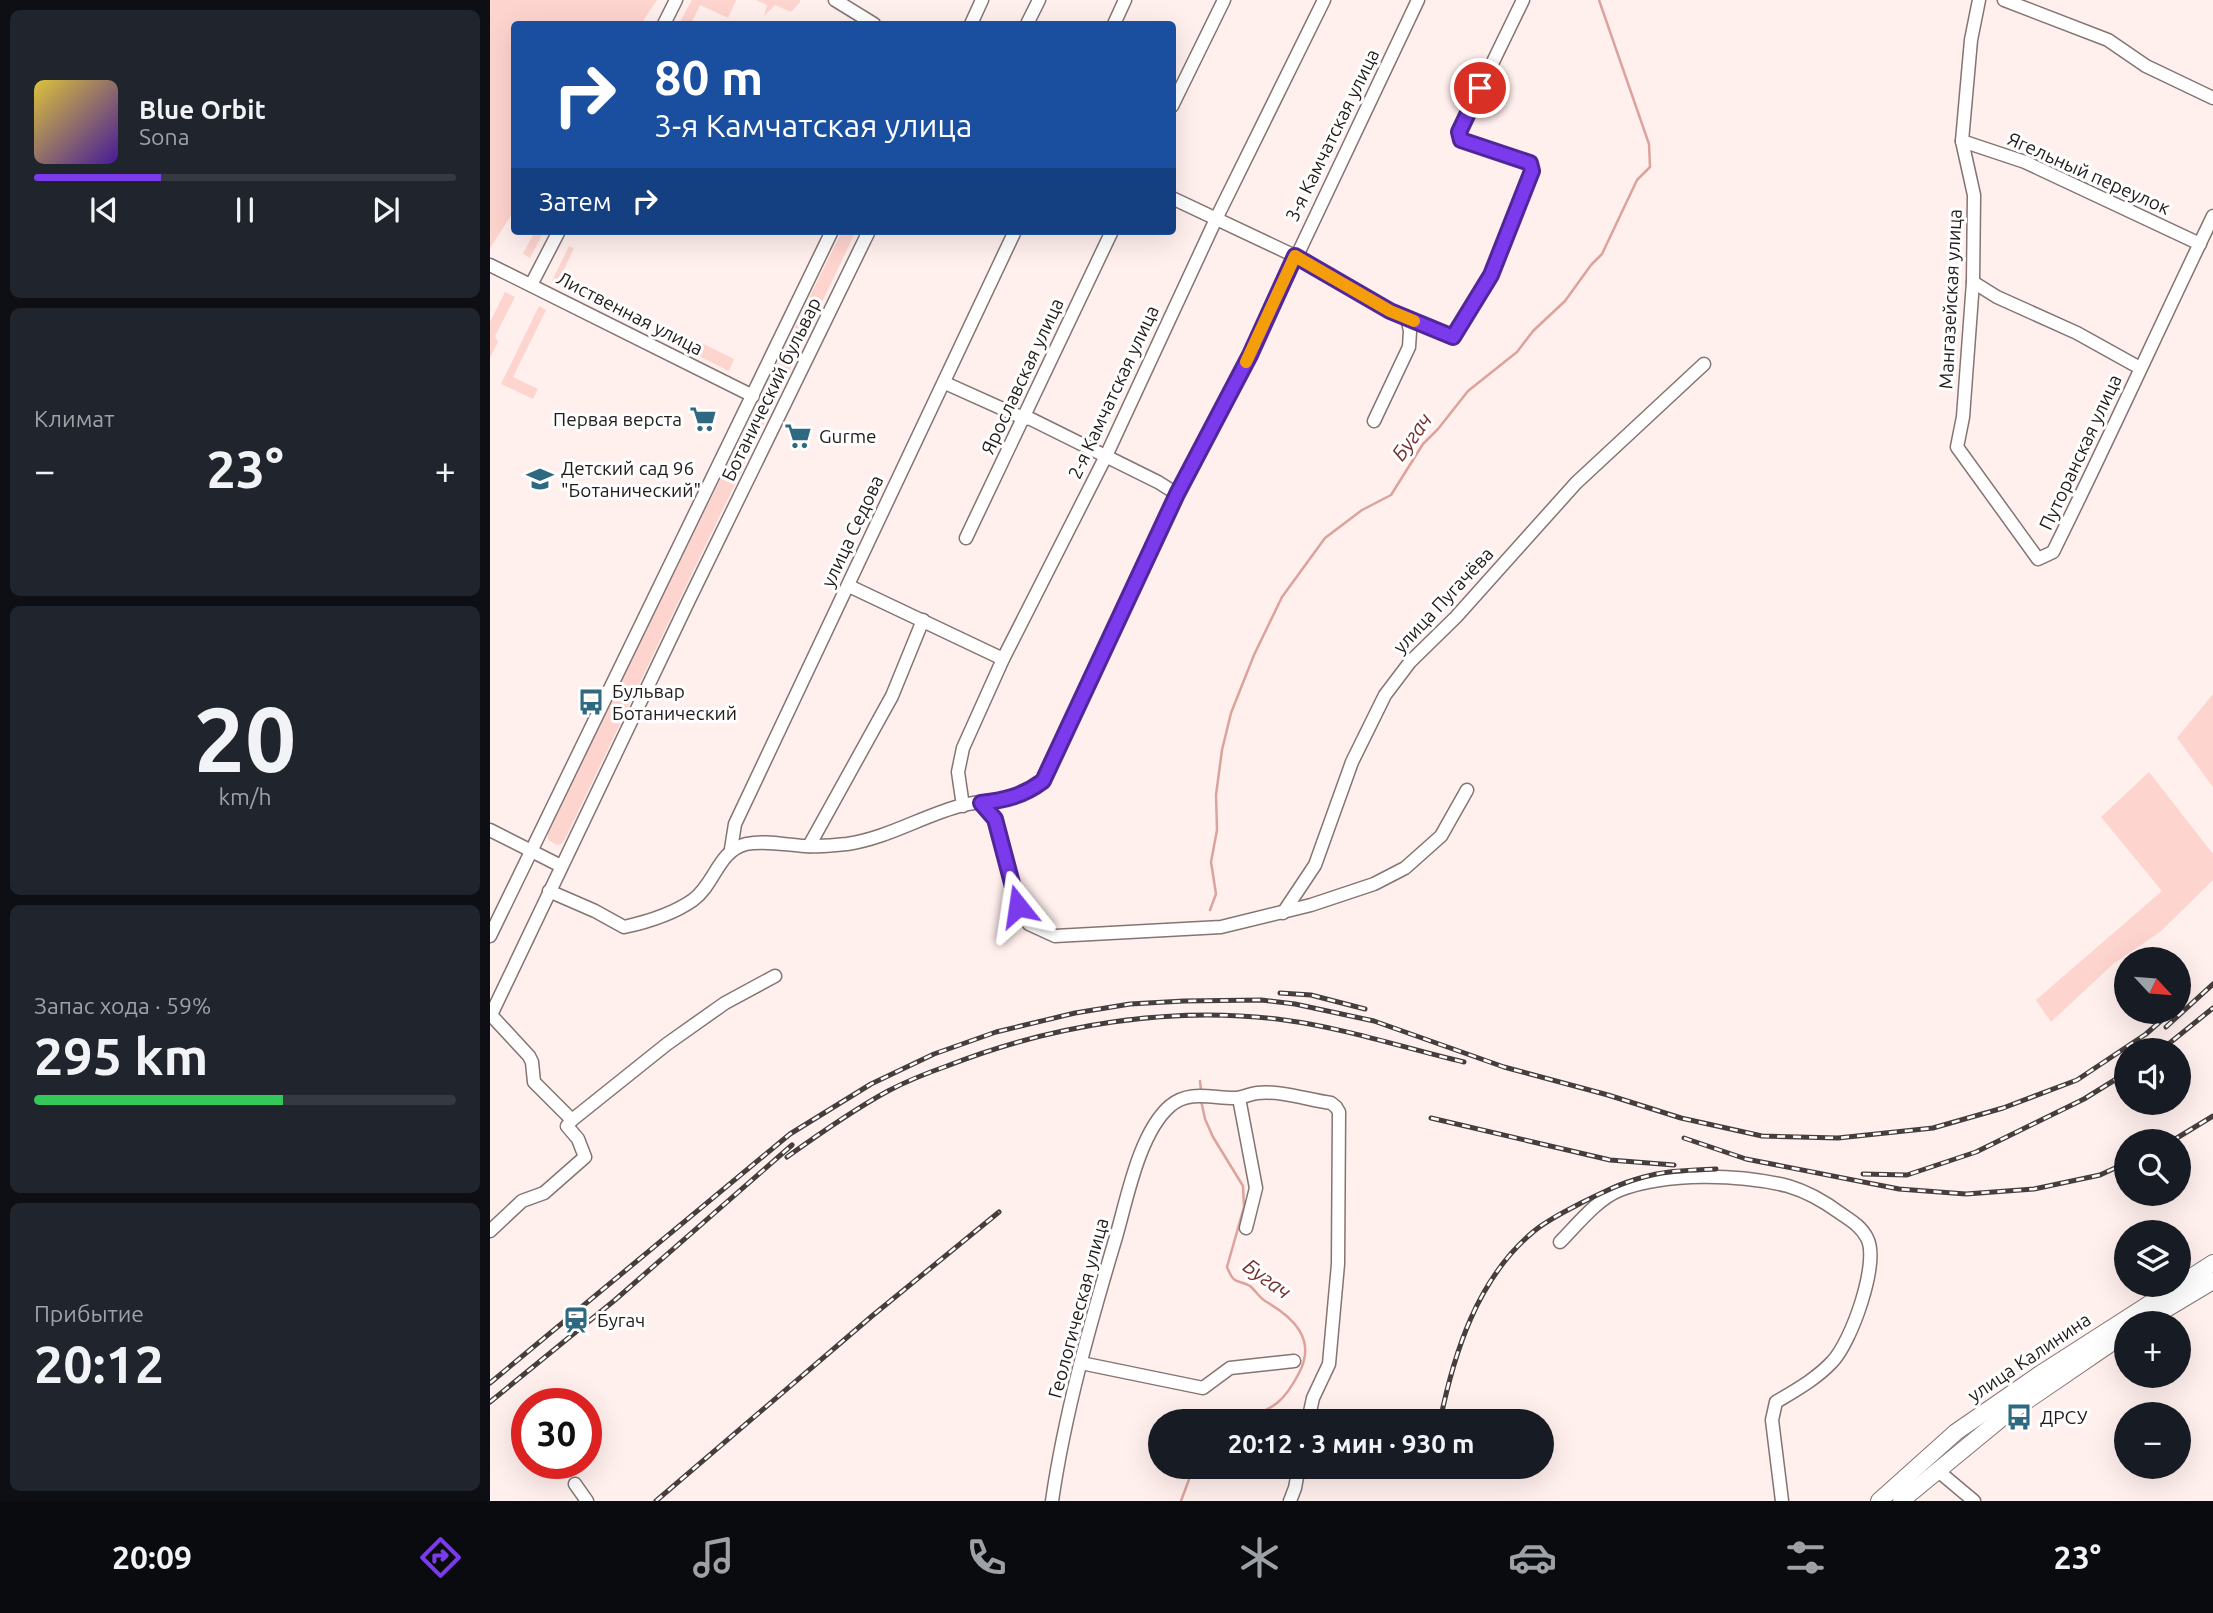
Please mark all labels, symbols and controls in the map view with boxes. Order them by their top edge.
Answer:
street label: 3-я Камчатская улица [1281,45,1383,225]
icon: right [539,49,630,140]
text: 80 m [654,49,763,104]
pin [1450,58,1510,118]
icon: arrive [1461,69,1499,107]
text: Blue Orbit [139,95,266,124]
text: 3-я Камчатская улица [654,107,972,143]
text: Sona [139,124,189,149]
street label: Ягельный переулок [2004,127,2174,219]
icon: right [626,182,664,220]
text: Затем [539,187,612,216]
icon: previous [85,191,123,229]
icon: pause [226,191,264,229]
icon: next [367,191,405,229]
street label: Мангазейская улица [1934,208,1966,390]
street label: Лиственная улица [553,267,707,359]
street label: Ботанический бульвар [717,294,825,484]
street label: Ярославская улица [976,295,1068,457]
street label: 2-я Камчатская улица [1063,302,1163,482]
street label: Путоранская улица [2034,371,2126,533]
supermarket icon: Первая верста [688,404,718,434]
text: Климат [34,406,114,431]
place label: Первая верста [553,408,682,430]
water label: Бугач [1386,408,1437,465]
supermarket icon: Gurme [783,421,813,451]
place label: Gurme [819,425,877,447]
text: 23° [206,440,284,498]
text: − [34,449,55,491]
text: + [435,449,456,491]
place label: Детский сад 96 "Ботанический" [561,457,701,501]
school or university icon: Детский сад 96 "Ботанический" [525,464,555,494]
street label: улица Седова [816,472,888,590]
street label: улица Пугачёва [1388,542,1498,658]
place label: Бульвар Ботанический [612,680,737,724]
text: 20 [194,687,296,789]
bus stop icon: Бульвар Ботанический [576,687,606,717]
text: km/h [218,784,272,809]
position arrow [981,869,1055,943]
north arrow [2114,947,2191,1024]
map controls [2114,947,2191,1479]
text: Запас хода · 59% [34,993,211,1018]
text: 295 km [34,1027,208,1085]
button: sound [2114,1038,2191,1115]
button: search [2114,1129,2191,1206]
street label: Геологическая улица [1043,1215,1113,1401]
button: layers [2114,1220,2191,1297]
water label: Бугач [1239,1253,1296,1304]
text: Прибытие [34,1301,144,1326]
station icon: Бугач [561,1305,591,1335]
street label: улица Калинина [1963,1308,2095,1406]
place label: Бугач [597,1309,645,1331]
button: + [2114,1311,2191,1388]
text: 20:12 [34,1335,164,1393]
speed limit sign: 30 [511,1388,602,1479]
bus stop icon: ДРСУ [2004,1402,2034,1432]
button: − [2114,1402,2191,1479]
place label: ДРСУ [2040,1406,2088,1428]
text: 20:12 · 3 мин · 930 m [1228,1429,1474,1458]
icon: directions [416,1533,465,1582]
icon: music [689,1533,738,1582]
icon: phone [962,1533,1011,1582]
icon: climate [1235,1533,1284,1582]
icon: car [1508,1533,1557,1582]
icon: filters [1781,1533,1830,1582]
text: 20:09 [112,1539,192,1575]
text: 23° [2054,1539,2101,1575]

